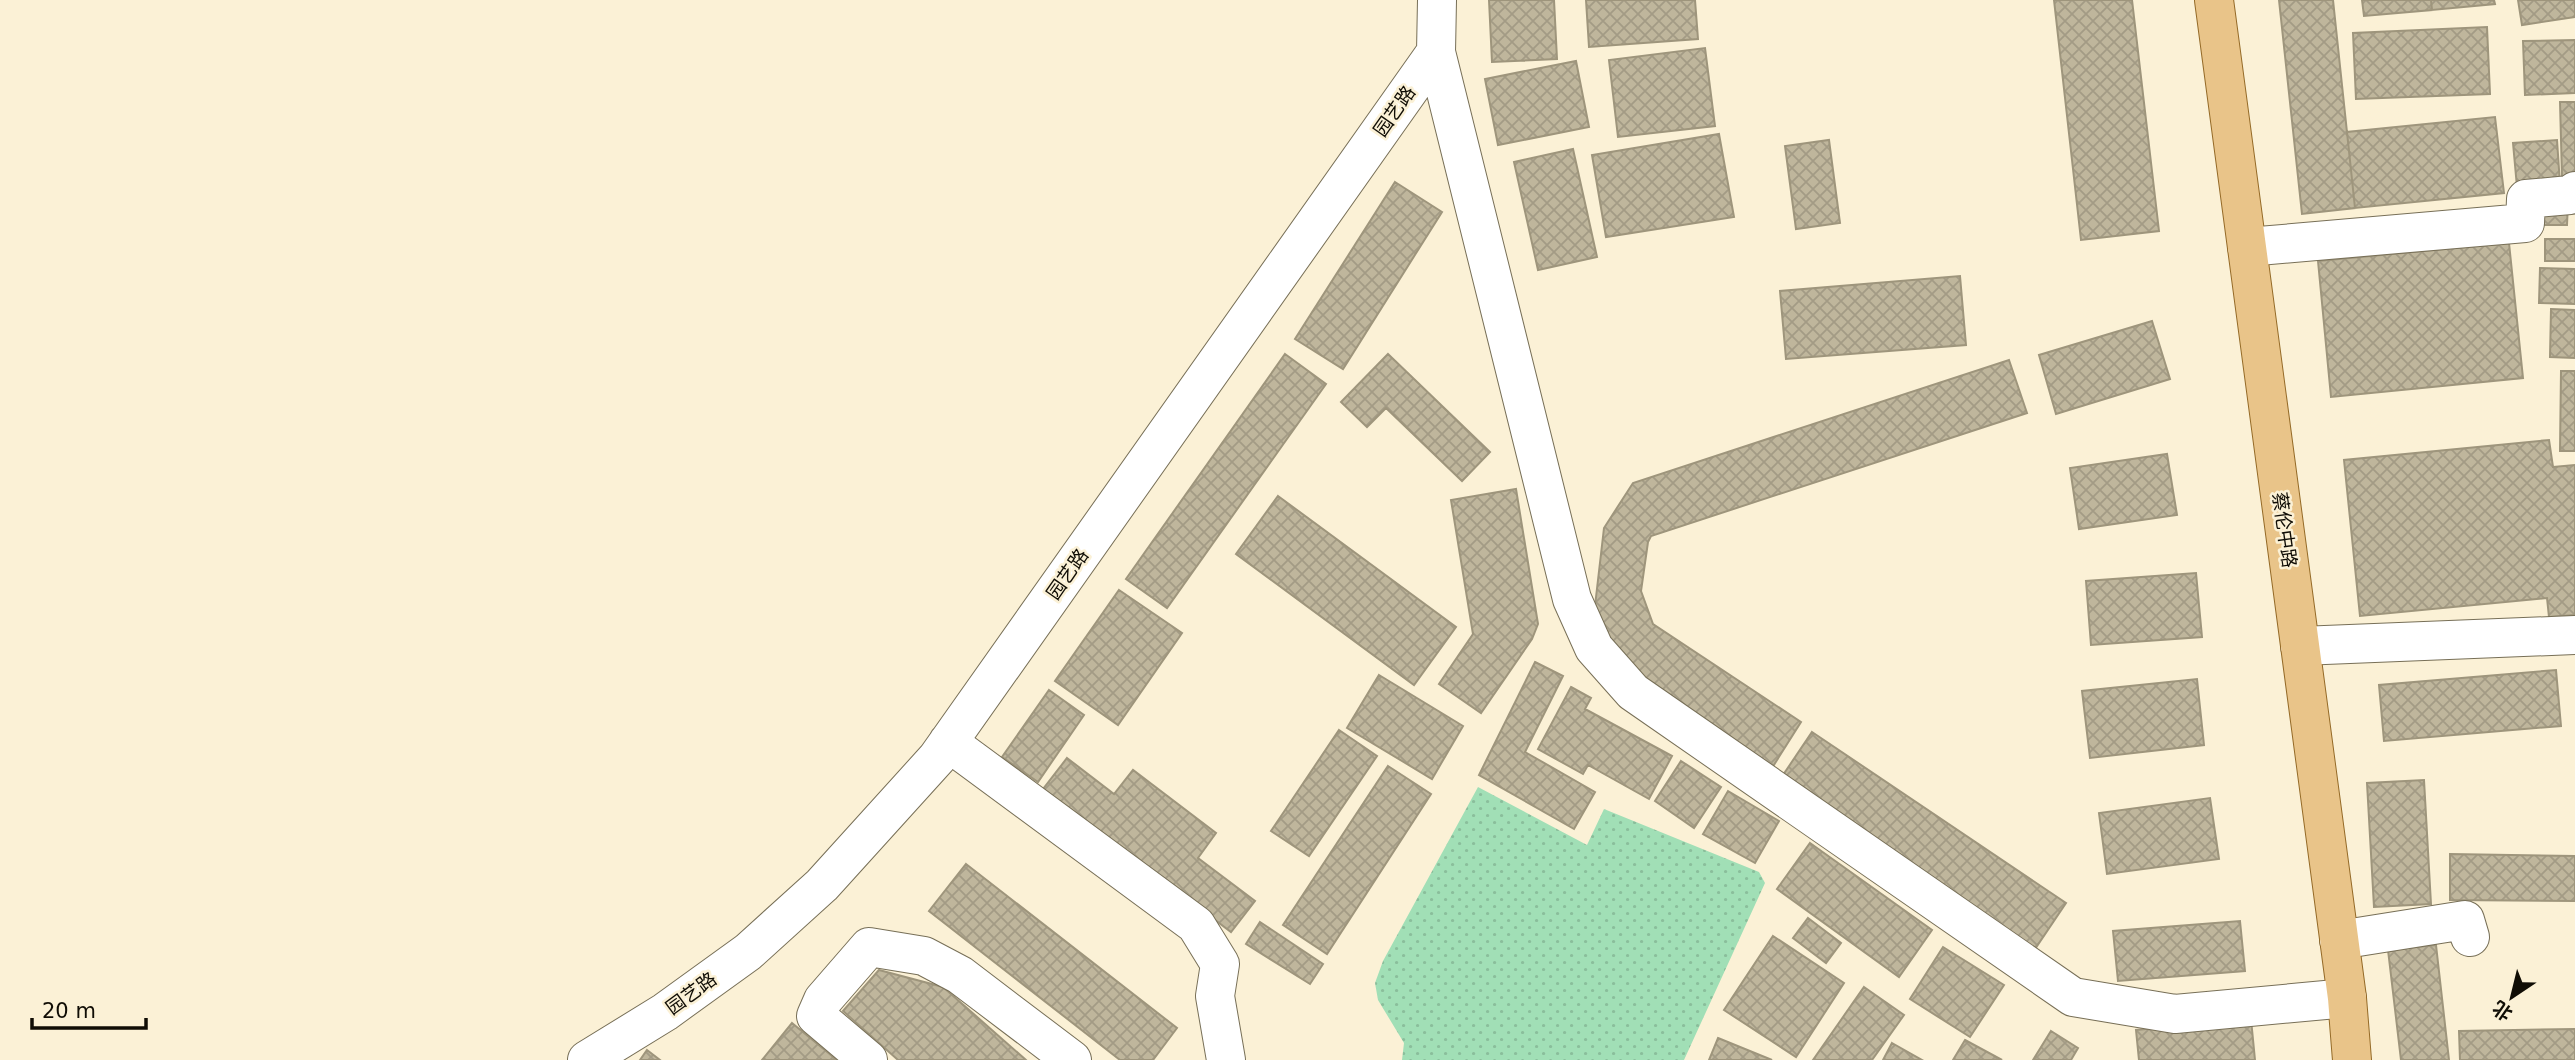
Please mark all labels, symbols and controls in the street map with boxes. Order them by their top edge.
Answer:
street label: 园艺路 [1369,81,1419,141]
street label: 蔡伦中路 [2269,491,2301,569]
street label: 园艺路 [1042,544,1092,604]
north arrow [2477,962,2547,1032]
street label: 园艺路 [661,967,721,1019]
scale bar [32,986,145,1030]
text: 北 [2488,996,2516,1025]
text: 20 m [42,999,96,1023]

